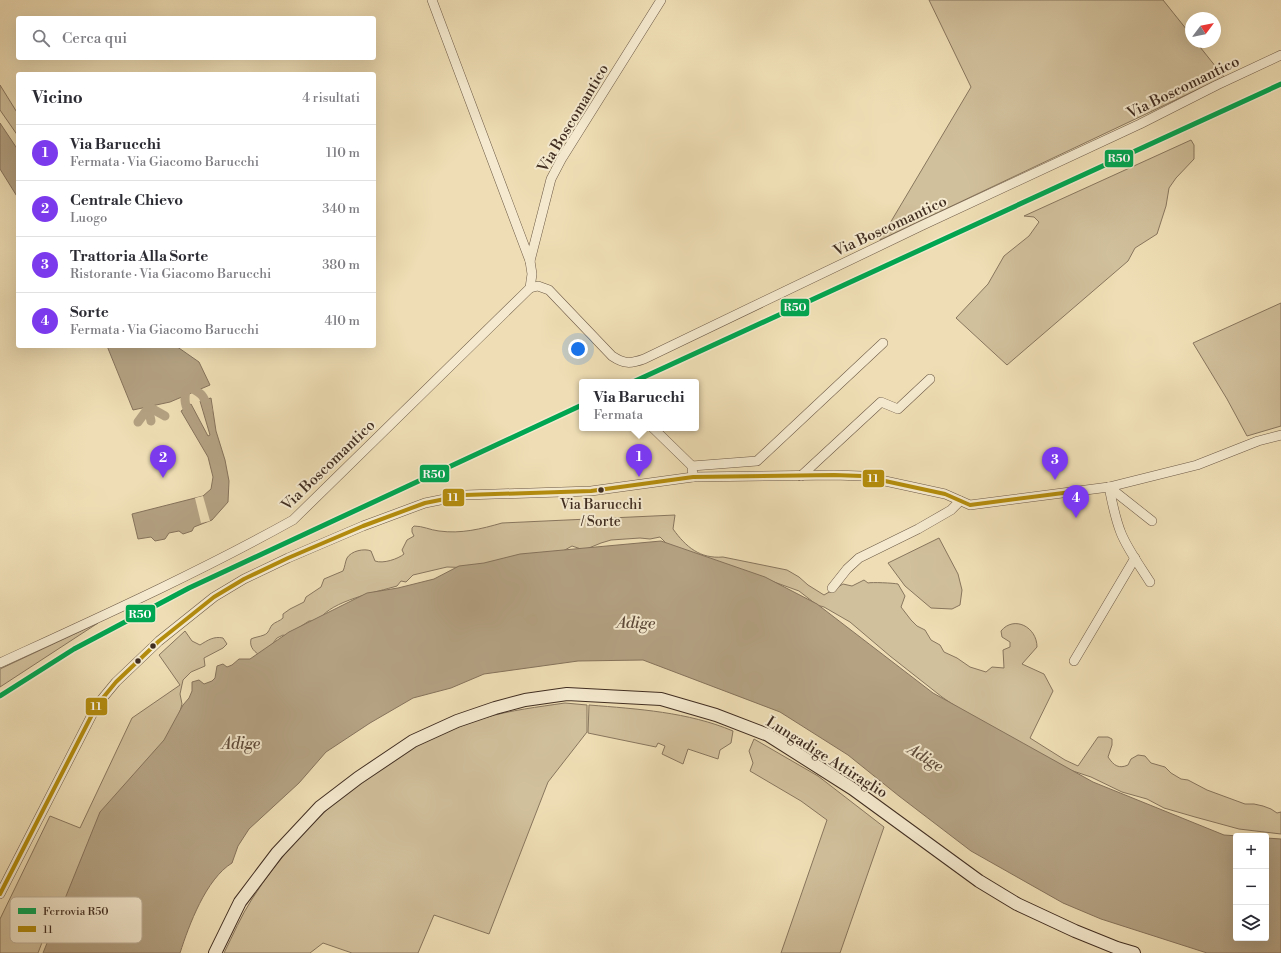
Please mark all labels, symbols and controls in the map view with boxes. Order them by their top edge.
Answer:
north arrow [1185,12,1221,48]
search box [16,16,376,60]
icon: search [30,27,52,49]
text: Cerca qui [62,29,127,48]
street label: Via Boscomantico [1123,52,1243,123]
street label: Via Boscomantico [533,61,613,177]
text: Vicino [32,87,83,109]
text: 4 risultati [302,90,360,106]
text: Via Barucchi [70,135,161,154]
text: 1 [42,145,48,161]
text: 110 m [326,145,360,161]
line badge: R50 [1104,149,1134,168]
text: R50 [1108,152,1130,166]
text: Fermata · Via Giacomo Barucchi [70,154,259,170]
text: Centrale Chievo [70,191,183,210]
street label: Via Boscomantico [830,192,950,261]
text: 2 [41,201,49,217]
text: 340 m [322,201,360,217]
text: Luogo [70,210,107,226]
text: Trattoria Alla Sorte [70,247,208,266]
text: 3 [41,257,49,273]
text: 380 m [322,257,360,273]
text: Ristorante · Via Giacomo Barucchi [70,266,271,282]
line badge: R50 [780,298,810,317]
text: R50 [784,301,806,315]
text: Sorte [70,303,109,322]
text: 4 [41,313,49,329]
text: 410 m [324,313,360,329]
text: Fermata · Via Giacomo Barucchi [70,322,259,338]
your location [568,339,588,359]
popup [579,379,699,431]
text: Via Barucchi [594,388,684,407]
text: Fermata [594,407,643,423]
street label: Via Boscomantico [277,416,379,516]
pin: 1 [626,444,652,477]
pin: 2 [150,445,176,478]
pin: 3 [1042,447,1068,480]
line badge: R50 [419,464,450,483]
text: R50 [423,468,445,482]
line badge: 11 [862,469,885,488]
text: 11 [868,472,879,486]
marker: Via Barucchi / Sorte [596,485,606,495]
pin: 4 [1063,485,1089,518]
line badge: 11 [442,488,465,507]
text: 11 [448,491,459,505]
place label: Via Barucchi / Sorte [559,496,642,531]
line badge: R50 [125,604,156,623]
text: R50 [129,608,151,622]
water label: Adige [615,613,656,633]
unlabelled marker [148,641,158,651]
unlabelled marker [133,656,143,666]
line badge: 11 [85,697,108,716]
text: 11 [91,700,102,714]
street label: Lungadige Attiraglio [762,712,891,803]
water label: Adige [220,734,261,754]
water label: Adige [902,738,948,777]
map controls [1233,833,1269,941]
button: + [1233,833,1269,869]
button: − [1233,869,1269,905]
legend [10,897,142,943]
text: Ferrovia R50 [43,905,109,919]
button: layers [1233,905,1269,941]
text: 11 [43,923,53,937]

